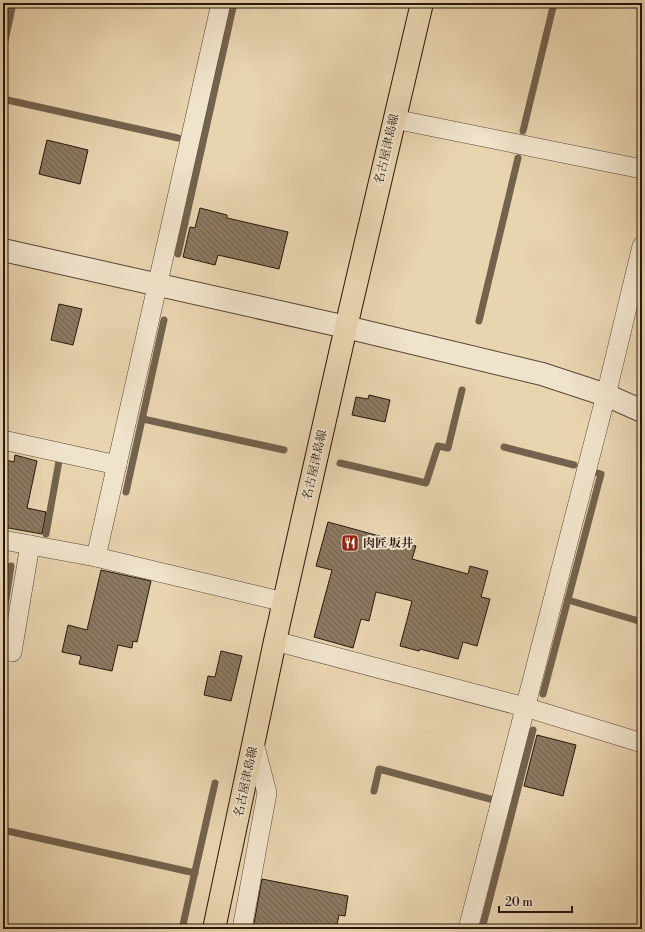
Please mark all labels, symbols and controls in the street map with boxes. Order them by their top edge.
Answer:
street label: 名古屋津島線 [372,112,402,186]
street label: 名古屋津島線 [300,428,330,502]
restaurant icon: 肉匠 坂井 [340,533,360,553]
place label: 肉匠 坂井 [363,536,413,551]
street label: 名古屋津島線 [231,745,261,819]
scale bar [499,888,572,914]
text: 20 m [505,895,533,910]

